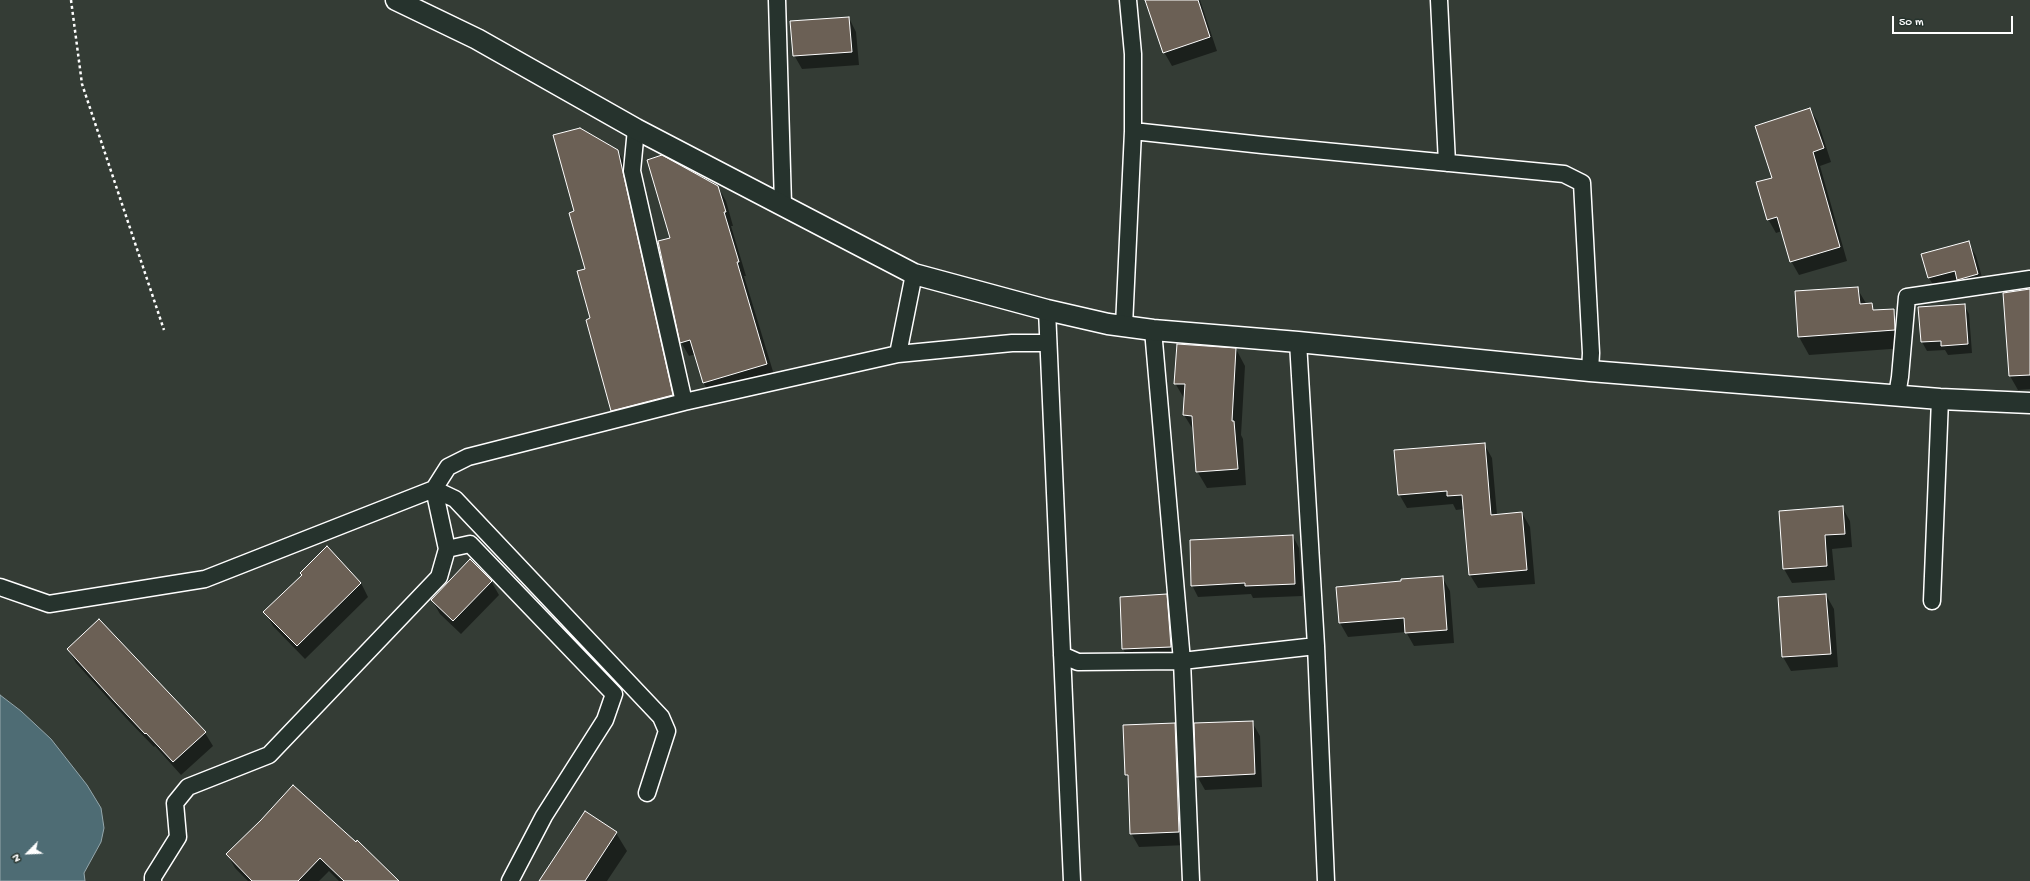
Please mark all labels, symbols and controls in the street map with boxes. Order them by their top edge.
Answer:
scale bar [1894,8,2015,34]
text: 50 m [1899,16,1924,30]
north arrow [8,833,48,873]
text: N [10,852,24,864]

